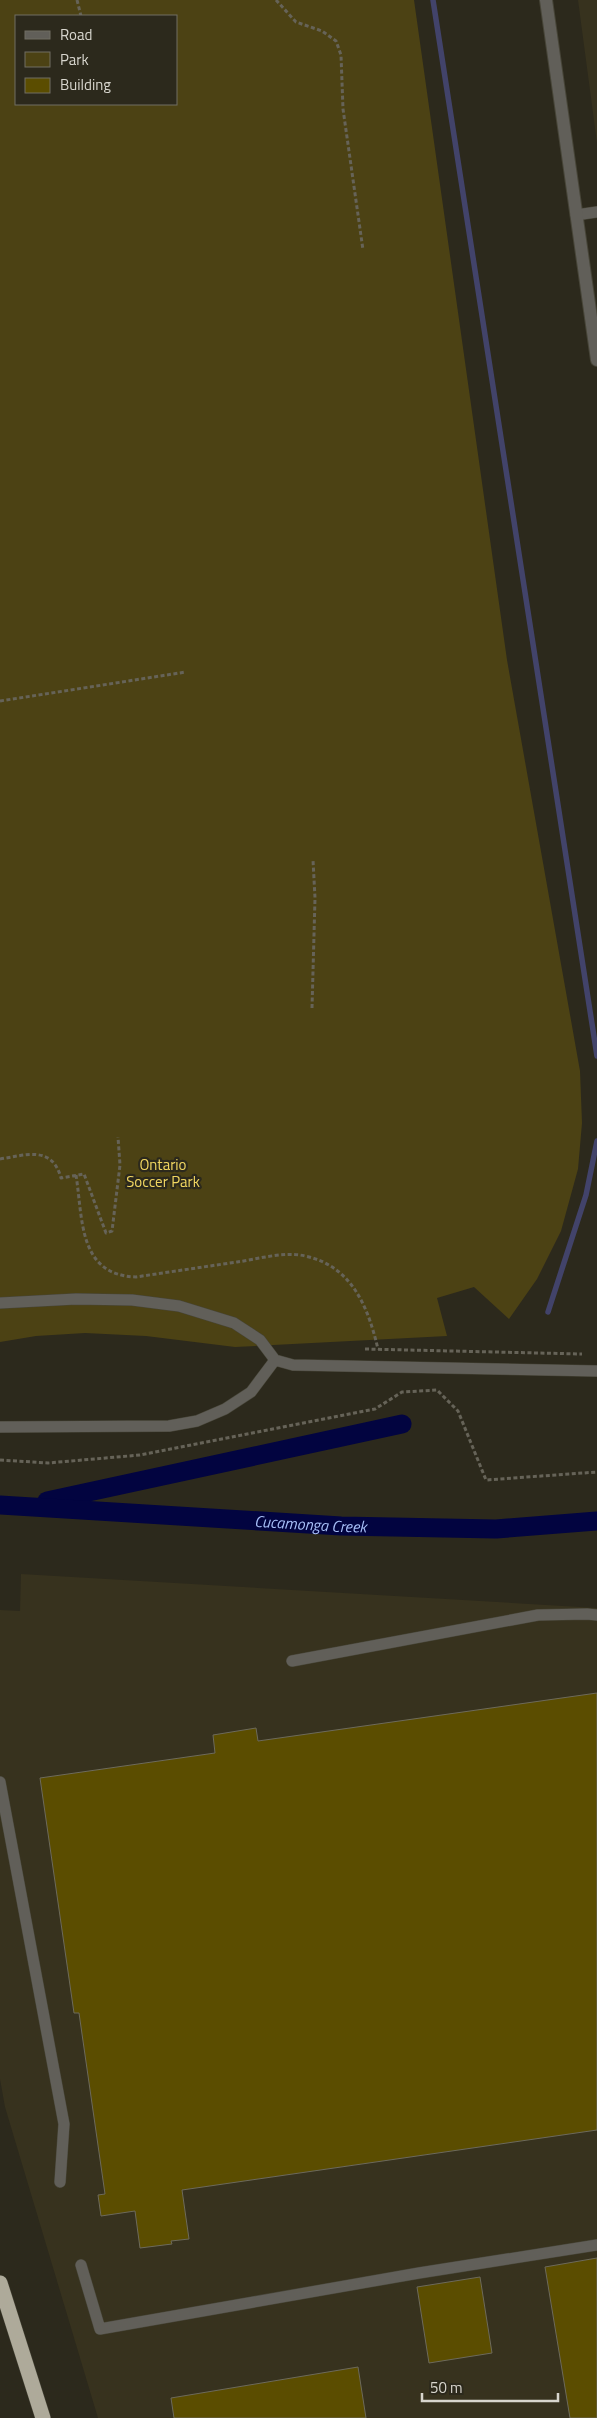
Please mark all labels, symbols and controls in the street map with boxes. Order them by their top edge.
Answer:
legend [15,15,178,105]
text: Road [60,23,92,46]
text: Park [60,48,89,71]
text: Building [60,73,111,96]
park label: Ontario Soccer Park [126,1153,200,1193]
water label: Cucamonga Creek [254,1509,369,1539]
scale bar [422,2370,558,2402]
text: 50 m [430,2376,463,2399]

